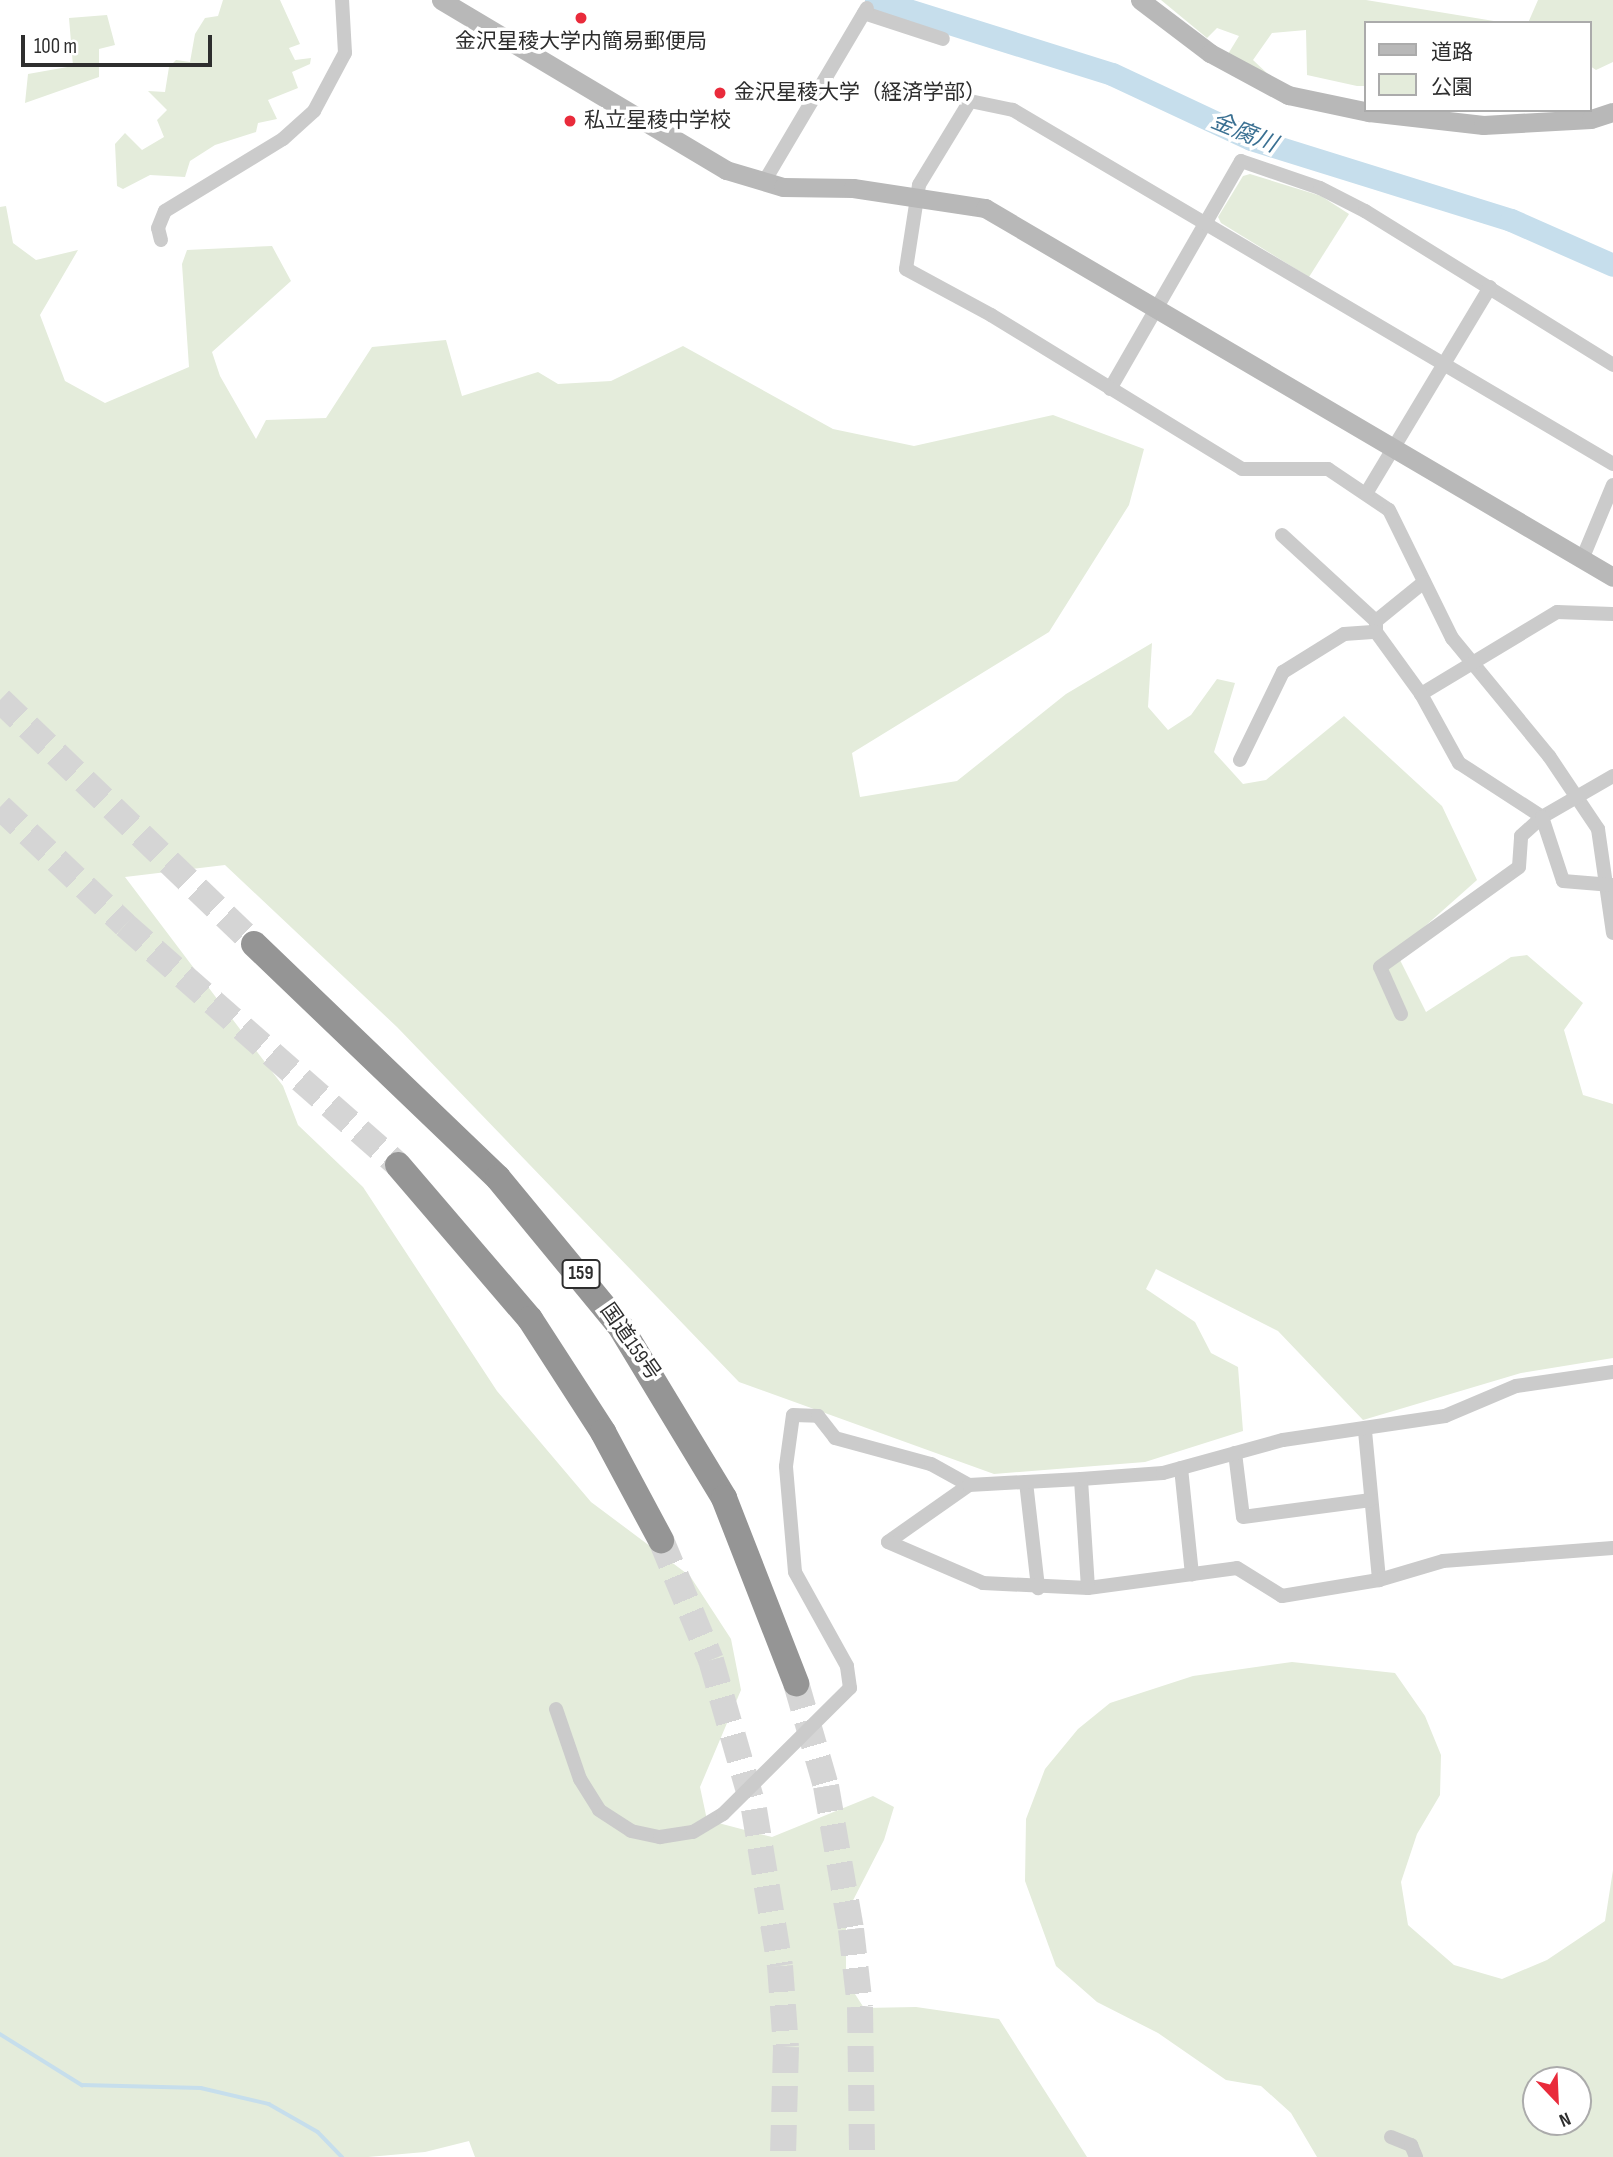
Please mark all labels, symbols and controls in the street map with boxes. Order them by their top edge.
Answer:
marker: 金沢星稜大学内簡易郵便局 [573,10,589,26]
scale bar [24,21,215,65]
legend [1364,21,1592,112]
place label: 金沢星稜大学内簡易郵便局 [455,29,707,55]
text: 100 m [34,34,77,59]
text: 道路 [1431,40,1473,65]
text: 公園 [1431,75,1473,100]
place label: 金沢星稜大学（経済学部） [734,80,986,106]
marker: 金沢星稜大学（経済学部） [712,85,728,101]
water label: 金腐川 [1207,107,1281,159]
place label: 私立星稜中学校 [584,108,731,134]
marker: 私立星稜中学校 [562,113,578,129]
road number: 159 [560,1258,602,1290]
street label: 国道159号 [594,1299,666,1385]
north arrow [1522,2066,1592,2136]
text: N [1555,2106,1574,2132]

